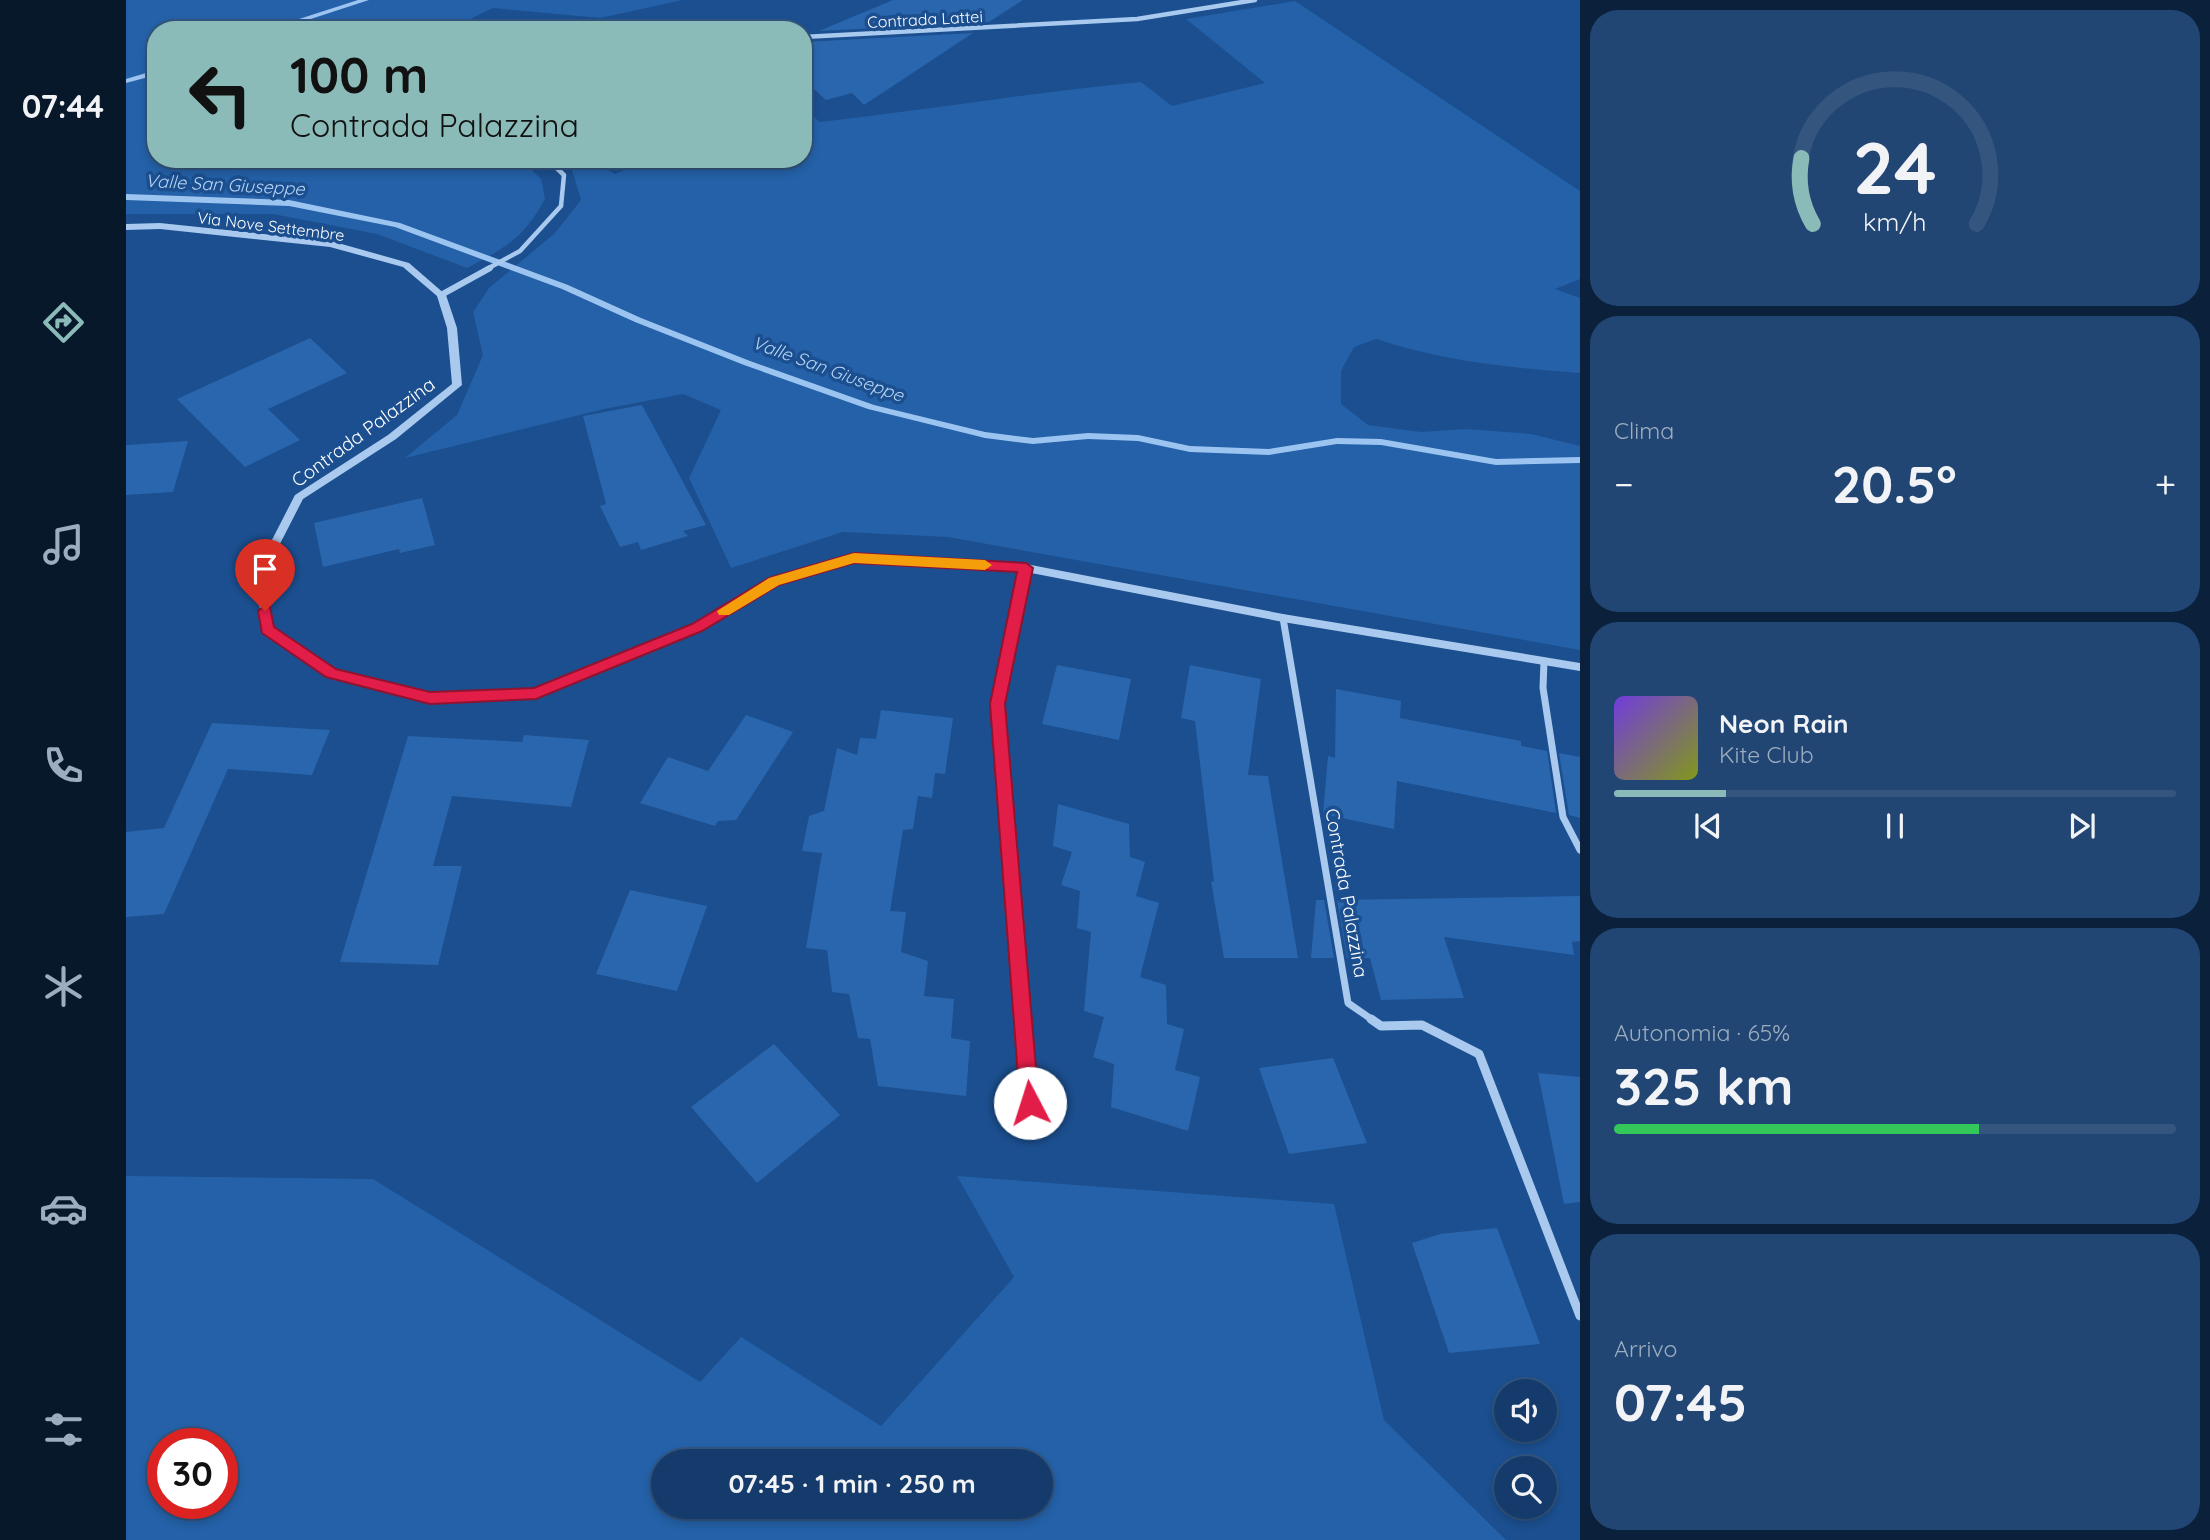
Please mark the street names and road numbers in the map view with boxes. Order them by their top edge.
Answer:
street label: Contrada Lattei [867,6,983,32]
street label: Via Nove Settembre [196,207,346,245]
street label: Contrada Palazzina [287,372,439,492]
street label: Contrada Palazzina [1320,806,1374,980]

